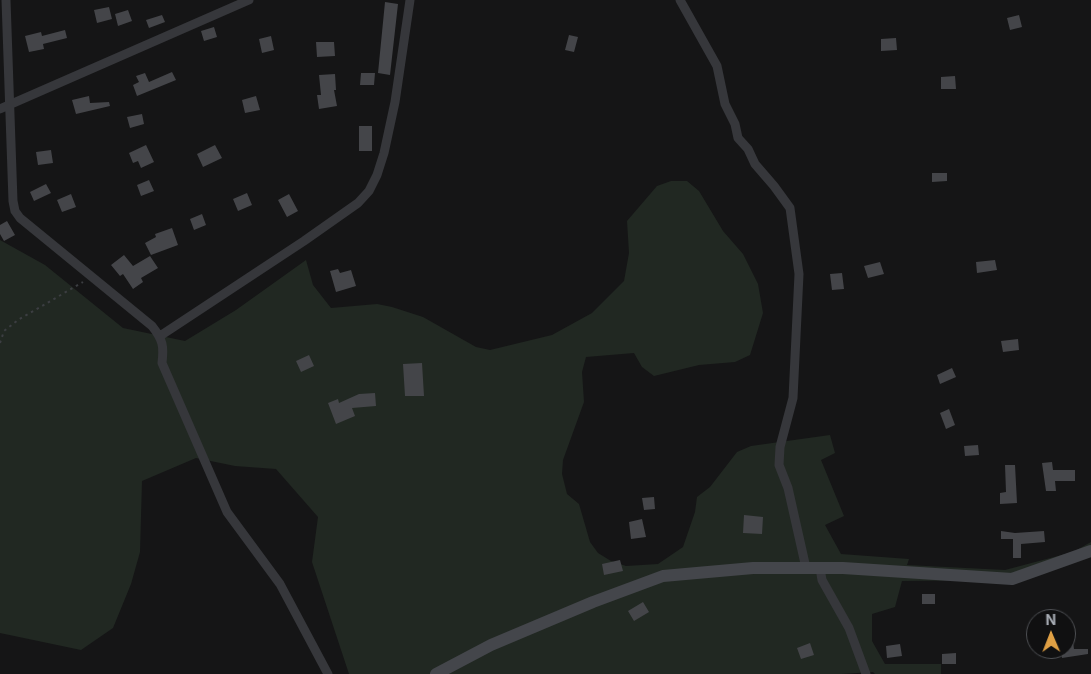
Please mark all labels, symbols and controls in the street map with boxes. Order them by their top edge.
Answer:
north arrow [1026,609,1076,659]
text: N [1045,611,1056,628]

